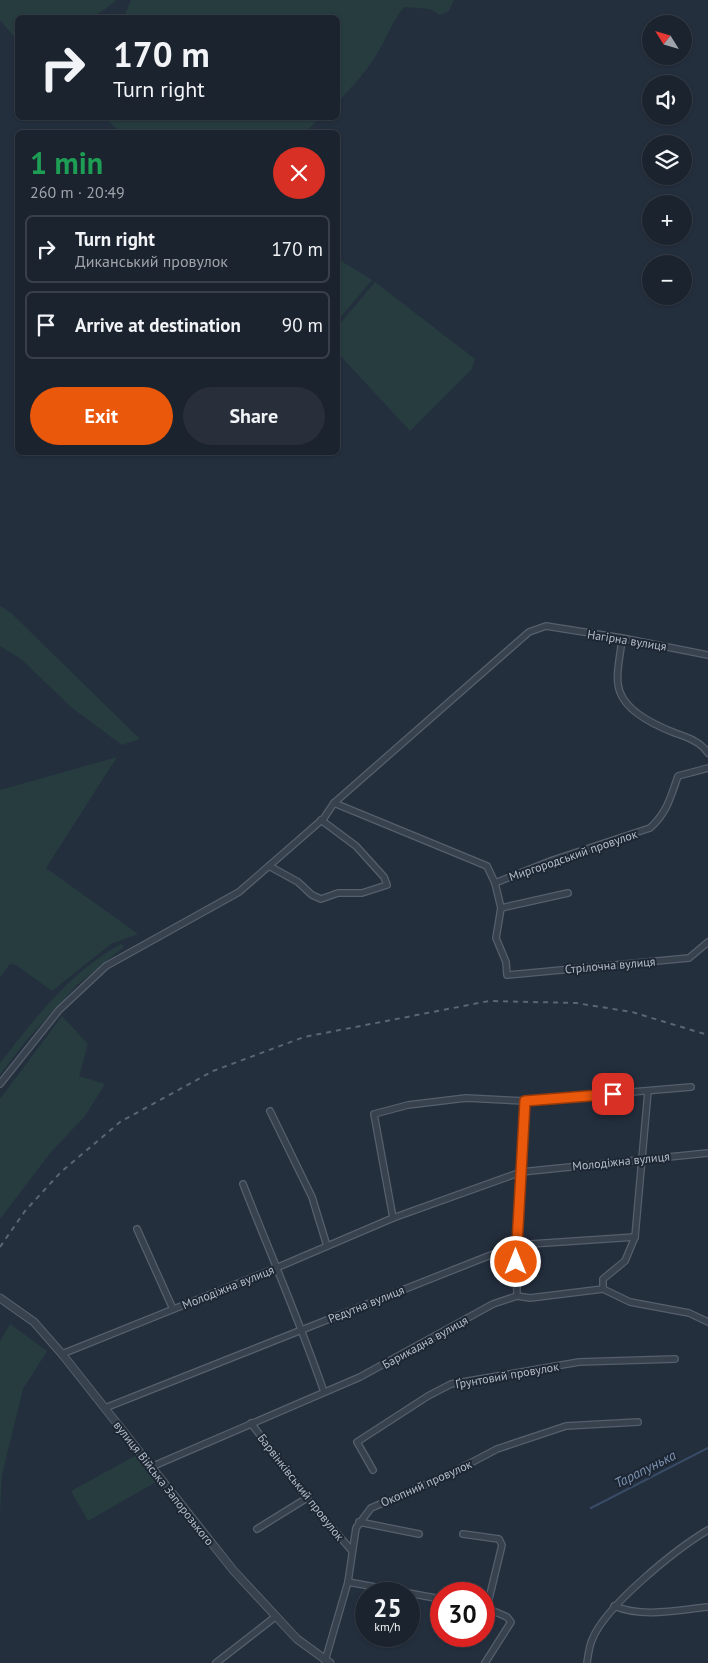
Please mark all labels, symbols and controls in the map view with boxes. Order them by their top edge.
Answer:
north arrow [642,15,692,65]
map controls [642,15,692,305]
text: 170 m [113,31,210,77]
icon: right [30,35,95,100]
text: Turn right [113,75,205,103]
button: sound [642,75,692,125]
button: layers [642,135,692,185]
text: 1 min [30,143,103,182]
button: close [273,147,325,199]
text: 260 m · 20:49 [30,182,125,202]
button: + [642,195,692,245]
text: Turn right [75,227,155,251]
icon: right [32,235,60,263]
text: 170 m [271,237,323,261]
text: Диканський провулок [75,251,228,271]
button: − [642,255,692,305]
icon: arrive [32,311,60,339]
text: Arrive at destination [75,313,241,337]
text: 90 m [282,313,323,337]
button: Exit [30,387,173,445]
button: Share [183,387,325,445]
street label: Нагірна вулиця [586,626,668,654]
street label: Миргородський провулок [507,826,639,884]
street label: Стрілочна вулиця [564,954,656,976]
pin [592,1073,634,1115]
icon: arrive [599,1080,627,1108]
street label: Молодіжна вулиця [572,1148,670,1174]
position arrow [489,1235,541,1287]
street label: Молодіжна вулиця [180,1262,276,1312]
street label: Редутна вулиця [326,1282,406,1326]
street label: Барикадна вулиця [380,1312,470,1372]
street label: Ґрунтовий провулок [454,1358,560,1391]
street label: вулиця Війська Запорозького [111,1418,217,1548]
street label: Барвінківський провулок [255,1431,348,1544]
water label: Тарапунька [611,1446,679,1492]
street label: Окопний провулок [378,1456,474,1510]
speed limit sign: 30 [430,1582,495,1647]
text: 25 [373,1592,402,1624]
text: km/h [374,1619,401,1634]

